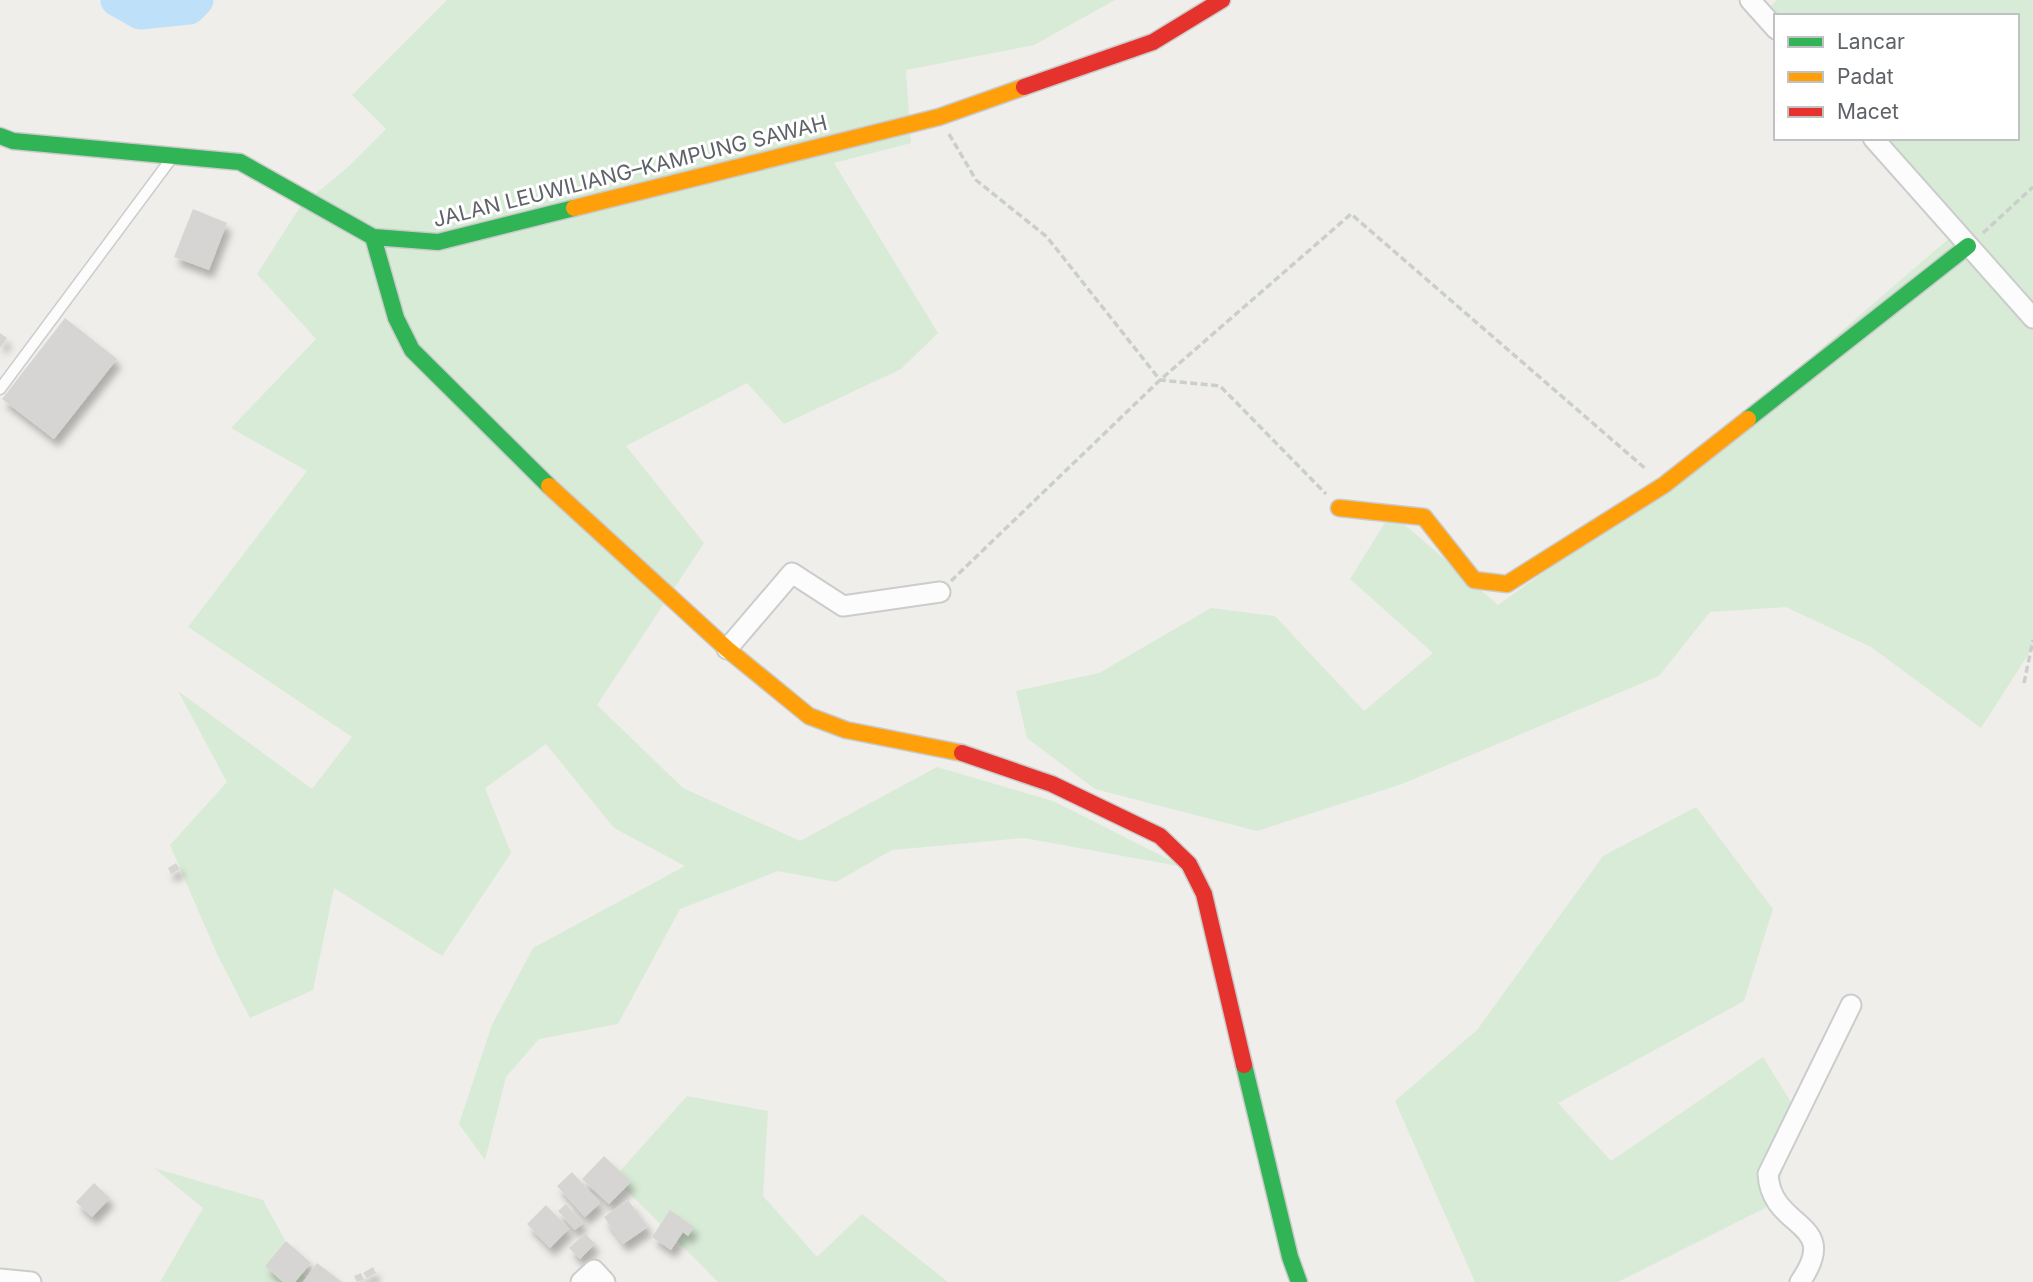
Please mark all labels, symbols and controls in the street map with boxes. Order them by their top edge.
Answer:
legend [1774,14,2019,140]
text: Lancar [1837,29,1905,54]
text: Padat [1837,64,1894,89]
text: Macet [1837,99,1899,124]
street label: JALAN LEUWILIANG–KAMPUNG SAWAH [430,110,830,232]

